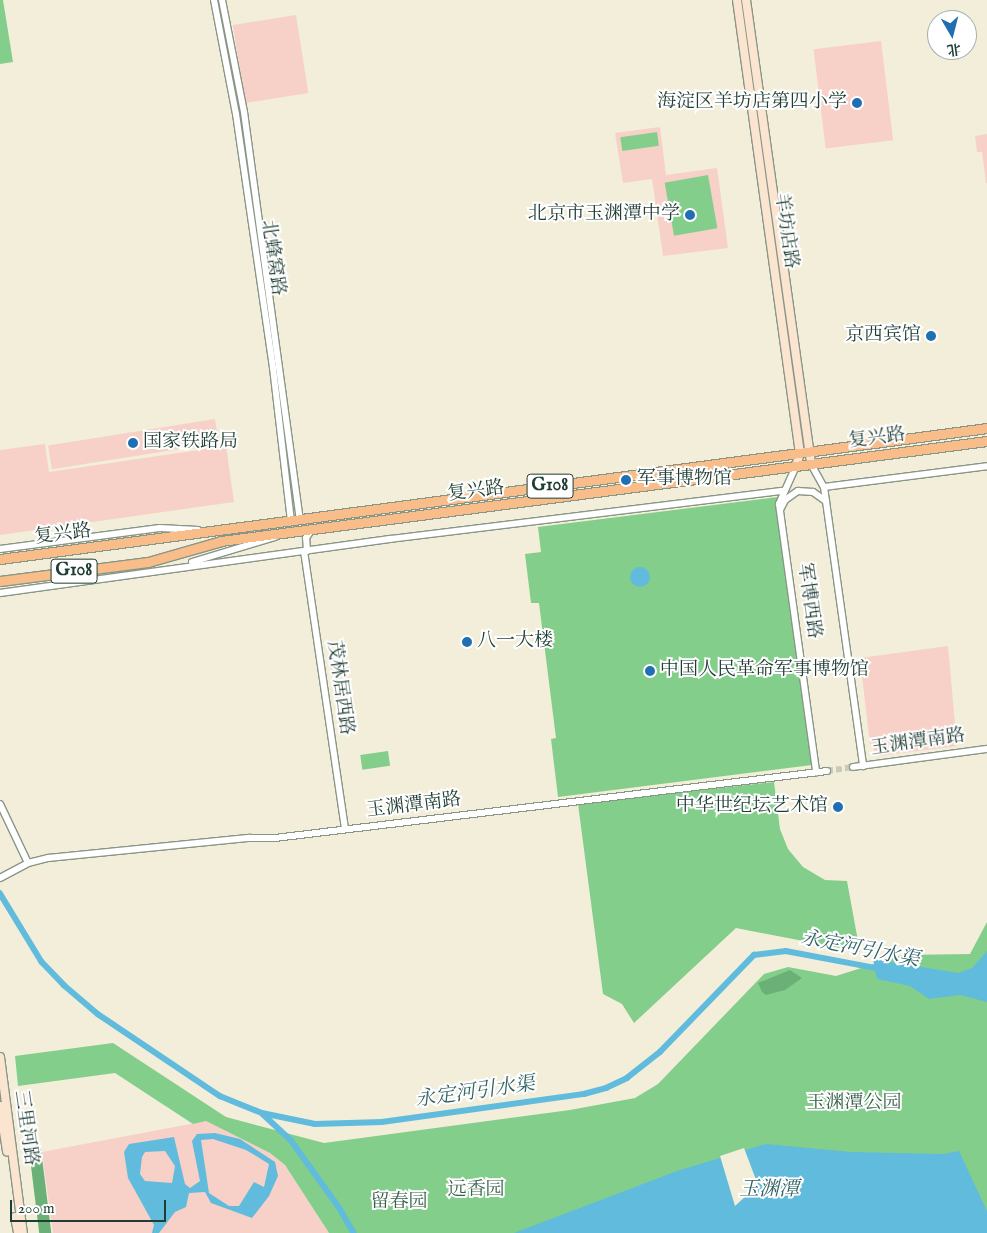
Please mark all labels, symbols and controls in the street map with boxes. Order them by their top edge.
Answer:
north arrow [927,10,977,60]
text: 北 [946,39,962,59]
place label: 海淀区羊坊店第四小学 [657,92,847,114]
marker: 海淀区羊坊店第四小学 [851,97,863,109]
street label: 羊坊店路 [768,192,802,270]
place label: 北京市玉渊潭中学 [528,204,680,226]
marker: 北京市玉渊潭中学 [684,209,696,221]
street label: 北蜂窝路 [255,219,289,297]
place label: 京西宾馆 [845,325,921,347]
marker: 京西宾馆 [925,330,937,342]
street label: 复兴路 [847,424,907,454]
place label: 国家铁路局 [143,432,238,454]
marker: 国家铁路局 [127,437,139,449]
place label: 军事博物馆 [637,469,732,491]
road number: G108 [526,471,574,502]
marker: 军事博物馆 [619,473,633,487]
street label: 复兴路 [446,477,506,507]
street label: 复兴路 [33,520,93,550]
road number: G108 [50,556,98,586]
street label: 军博西路 [791,562,825,640]
place label: 八一大楼 [477,631,553,653]
marker: 八一大楼 [461,636,473,648]
street label: 茂林居西路 [321,639,357,737]
place label: 中国人民革命军事博物馆 [660,660,869,682]
marker: 中国人民革命军事博物馆 [644,665,656,677]
street label: 玉渊潭南路 [869,725,967,761]
street label: 玉渊潭南路 [365,789,463,823]
place label: 中华世纪坛艺术馆 [676,796,828,818]
marker: 中华世纪坛艺术馆 [832,801,844,813]
water label: 永定河引水渠 [799,926,921,972]
water label: 永定河引水渠 [414,1072,536,1112]
street label: 三里河路 [8,1089,42,1167]
park label: 玉渊潭公园 [807,1093,901,1115]
water label: 玉渊潭 [739,1177,799,1201]
park label: 远香园 [448,1180,504,1202]
scale bar [12,1190,169,1222]
park label: 留春园 [371,1192,427,1214]
text: 200 m [18,1199,55,1218]

